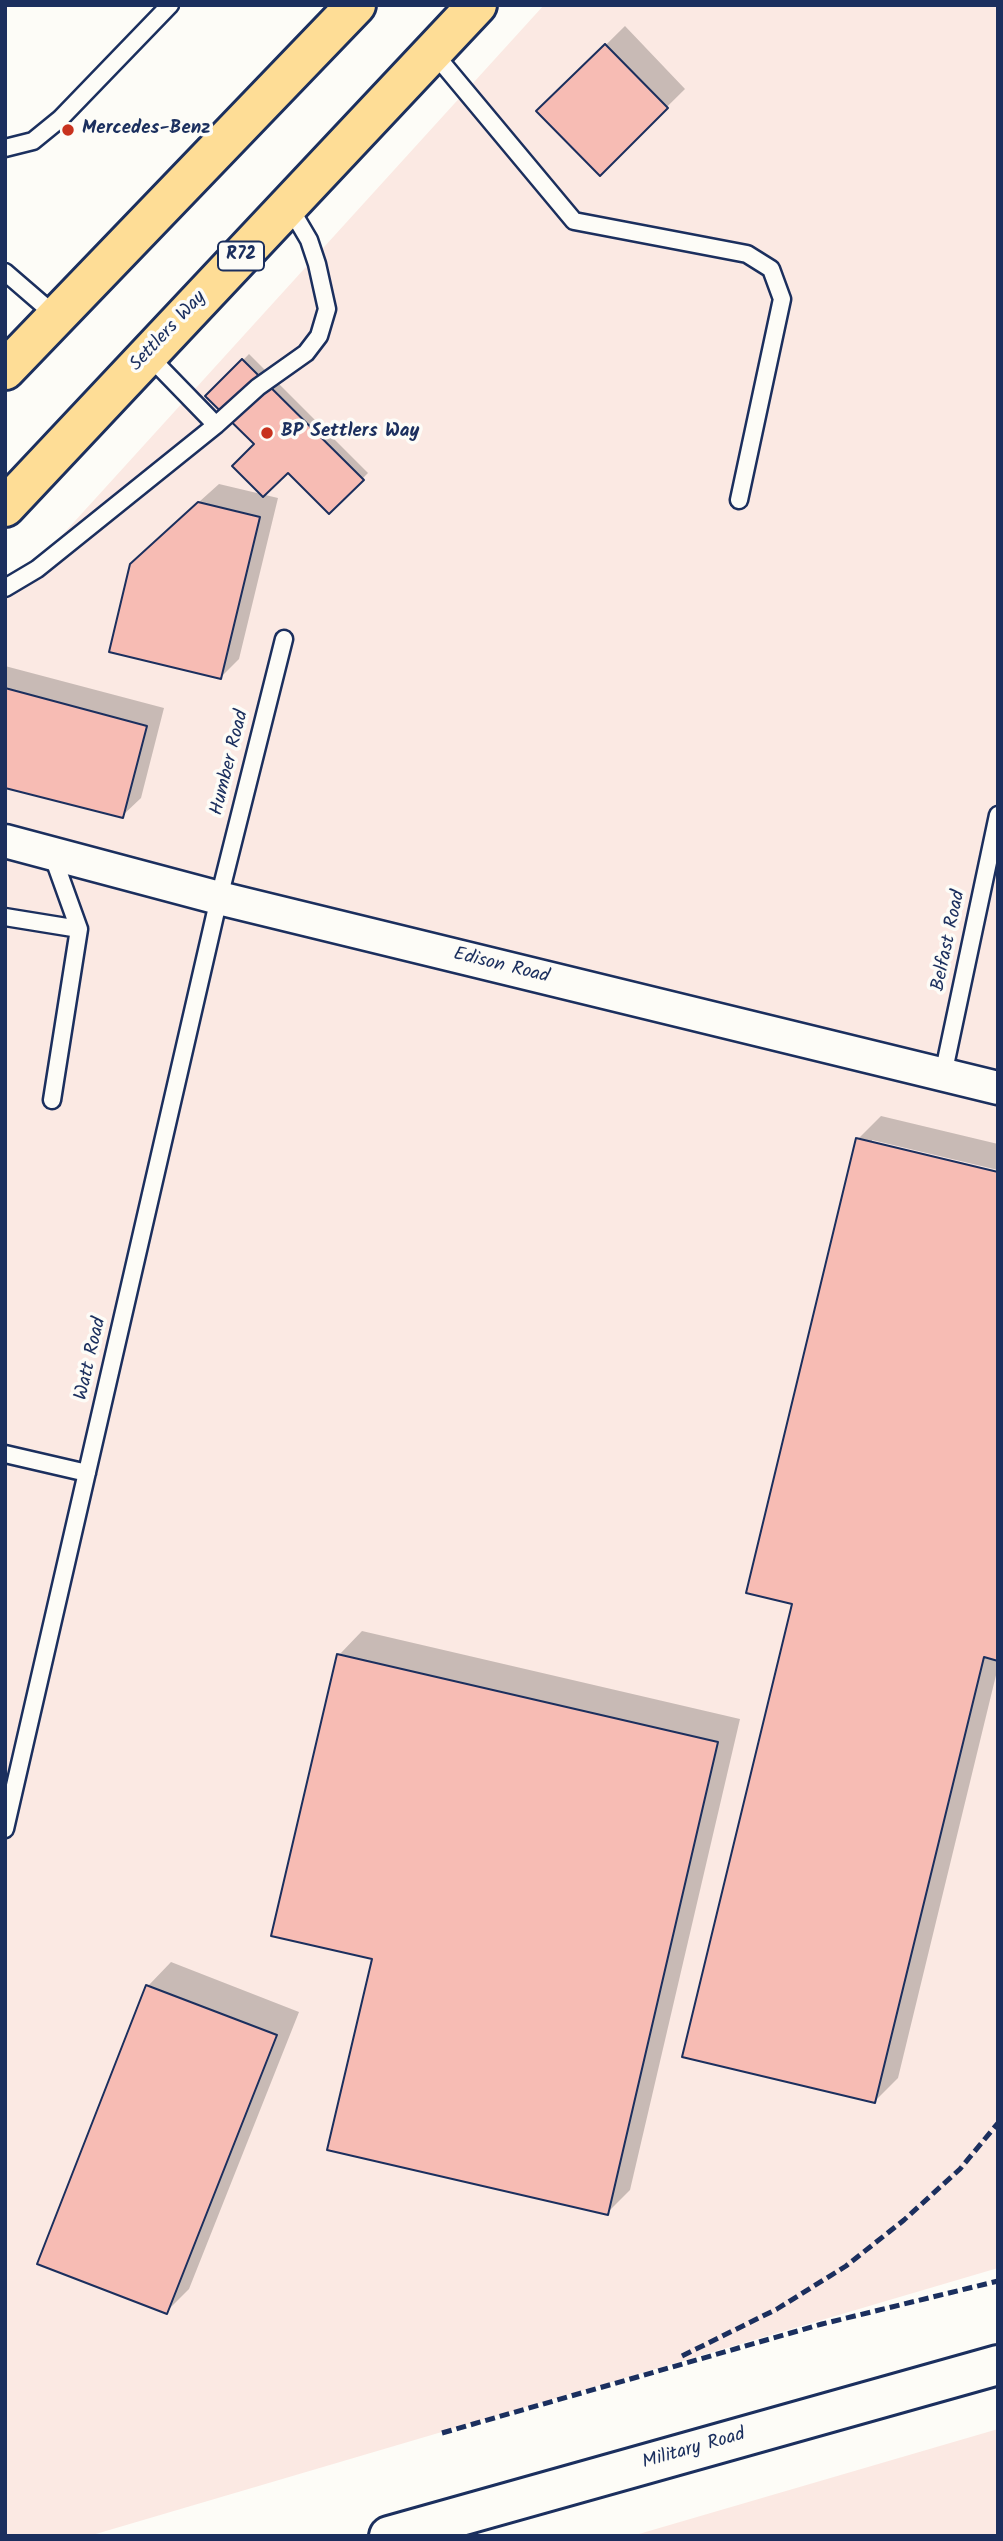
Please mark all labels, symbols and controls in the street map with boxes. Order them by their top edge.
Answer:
place label: Mercedes-Benz [82,119,210,141]
marker: Mercedes-Benz [60,122,76,138]
road number: R72 [218,242,264,270]
street label: Settlers Way [126,287,212,377]
place label: BP Settlers Way [281,422,419,444]
marker: BP Settlers Way [259,425,275,441]
street label: Humber Road [207,708,255,818]
street label: Belfast Road [928,888,972,994]
street label: Edison Road [451,944,551,990]
street label: Watt Road [71,1315,113,1403]
street label: Military Road [640,2424,748,2476]

